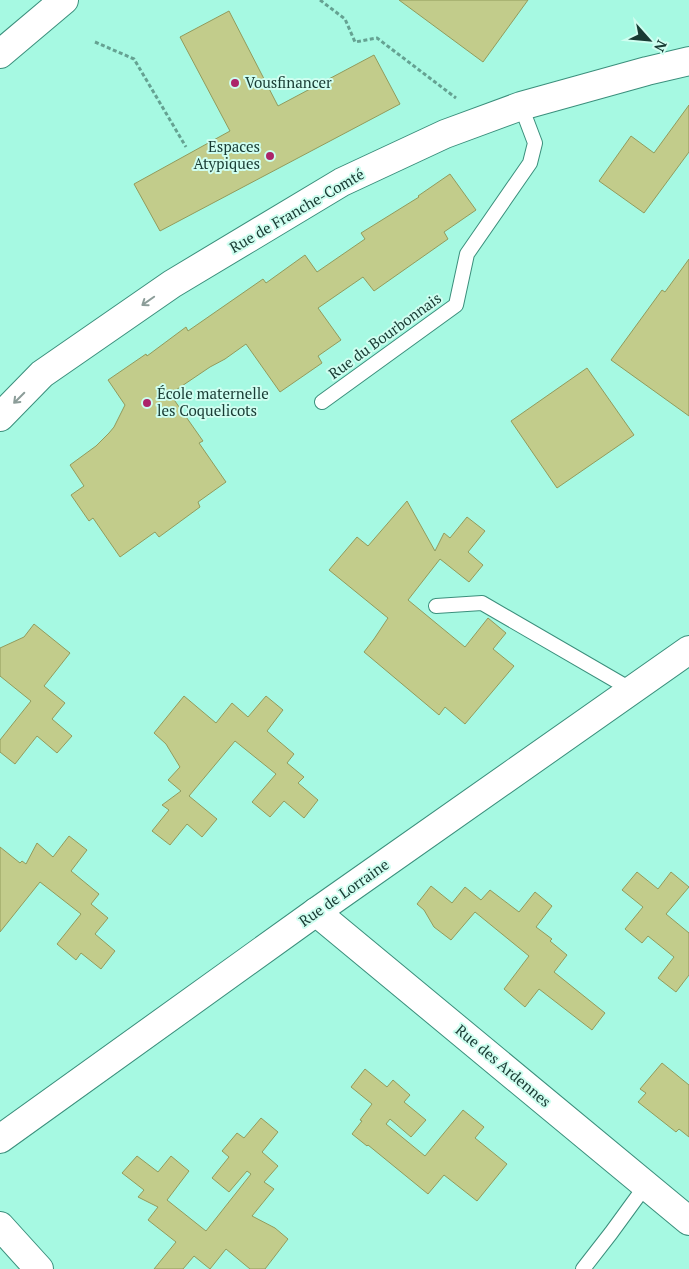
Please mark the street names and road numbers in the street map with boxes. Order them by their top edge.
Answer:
street label: Rue de Franche-Comté [225,163,368,257]
street label: Rue du Bourbonnais [324,288,445,383]
street label: Rue de Lorraine [294,854,392,931]
street label: Rue des Ardennes [452,1019,556,1111]

